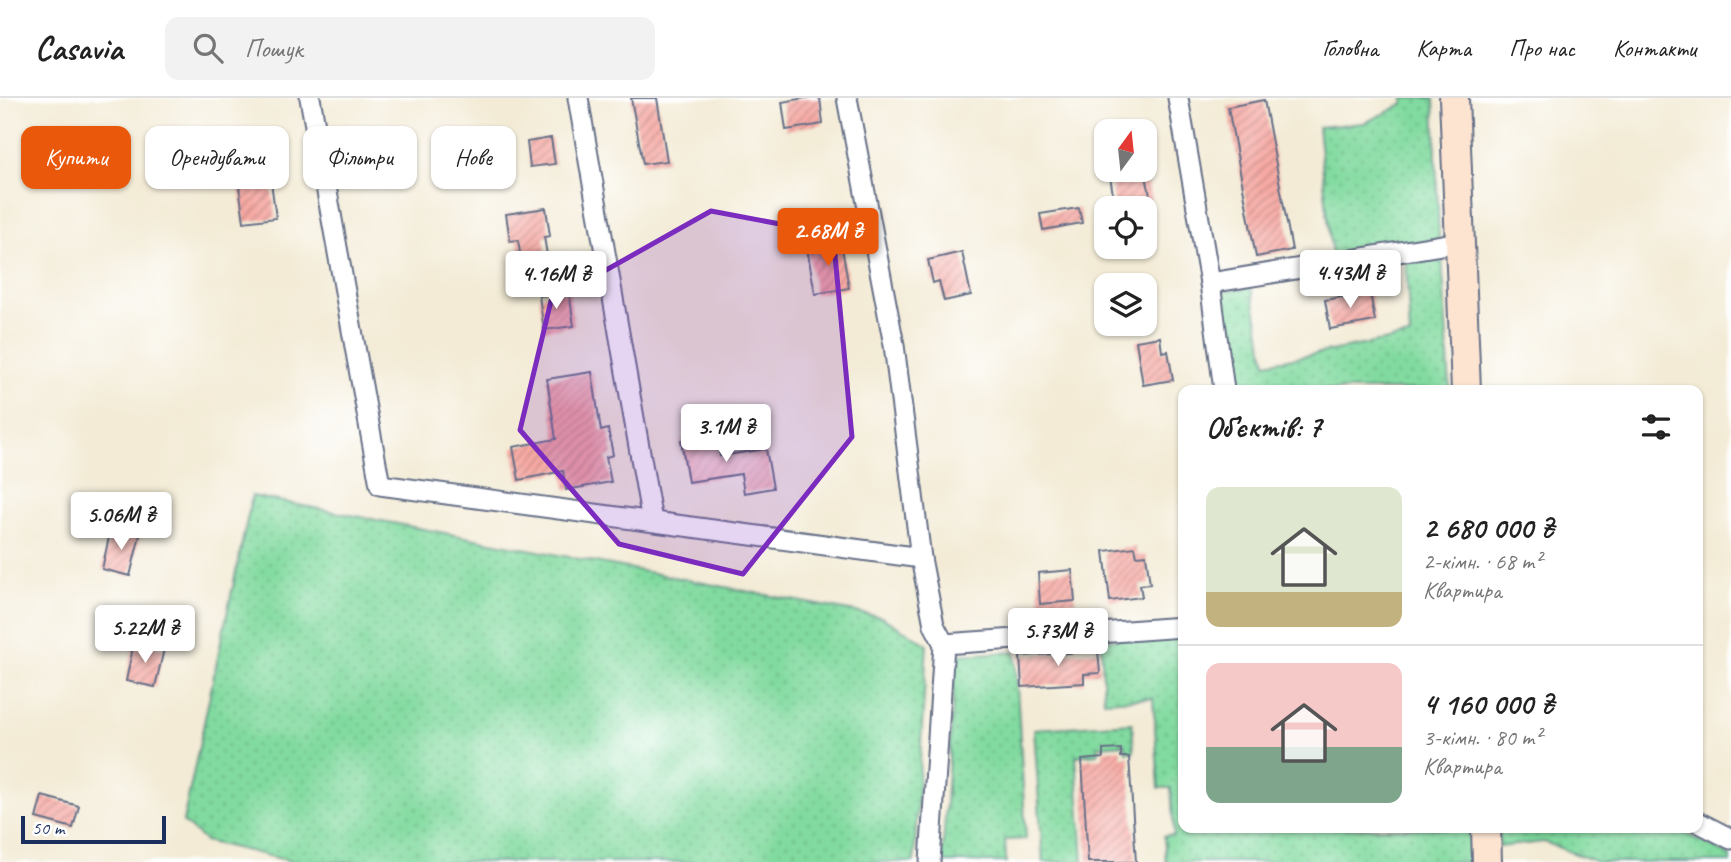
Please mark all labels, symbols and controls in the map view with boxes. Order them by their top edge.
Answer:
search box [165,17,655,80]
text: Casavia [35,27,123,69]
icon: search [189,29,227,67]
text: Пошук [245,32,303,65]
text: Головна [1322,33,1378,63]
text: Карта [1416,33,1471,63]
text: Про нас [1509,33,1575,63]
text: Контакти [1613,33,1696,63]
north arrow [1094,119,1157,182]
map controls [1094,119,1157,336]
chip: Купити [21,126,131,189]
chip: Орендувати [145,126,289,189]
chip: Фільтри [303,126,417,189]
chip: Нове [431,126,516,189]
button: locate [1094,196,1157,259]
pin: 2.68M ₴ [763,208,893,268]
text: 2.68M ₴ [794,216,862,245]
pin: 4.43M ₴ [1285,250,1415,310]
pin: 4.16M ₴ [491,252,621,311]
text: 4.43M ₴ [1316,258,1384,287]
text: 4.16M ₴ [522,259,590,288]
button: layers [1094,273,1157,336]
pin: 3.1M ₴ [669,404,783,464]
text: Об’єктів: 7 [1206,408,1322,446]
icon: filters [1637,408,1675,446]
text: 3.1M ₴ [697,412,755,441]
pin: 5.06M ₴ [56,492,186,552]
text: 5.06M ₴ [87,500,155,529]
text: 2 680 000 ₴ [1423,509,1554,547]
icon: home [1262,515,1346,599]
text: 2-кімн. · 68 m² [1423,547,1541,576]
text: Квартира [1423,576,1501,605]
pin: 5.22M ₴ [80,606,210,665]
pin: 5.73M ₴ [993,608,1123,668]
text: 5.22M ₴ [111,613,179,642]
text: 5.73M ₴ [1024,616,1092,645]
text: 4 160 000 ₴ [1423,685,1554,723]
icon: home [1262,691,1346,775]
text: 3-кімн. · 80 m² [1423,723,1541,752]
text: Квартира [1423,752,1501,781]
scale bar [21,813,166,845]
text: 50 m [32,816,64,840]

